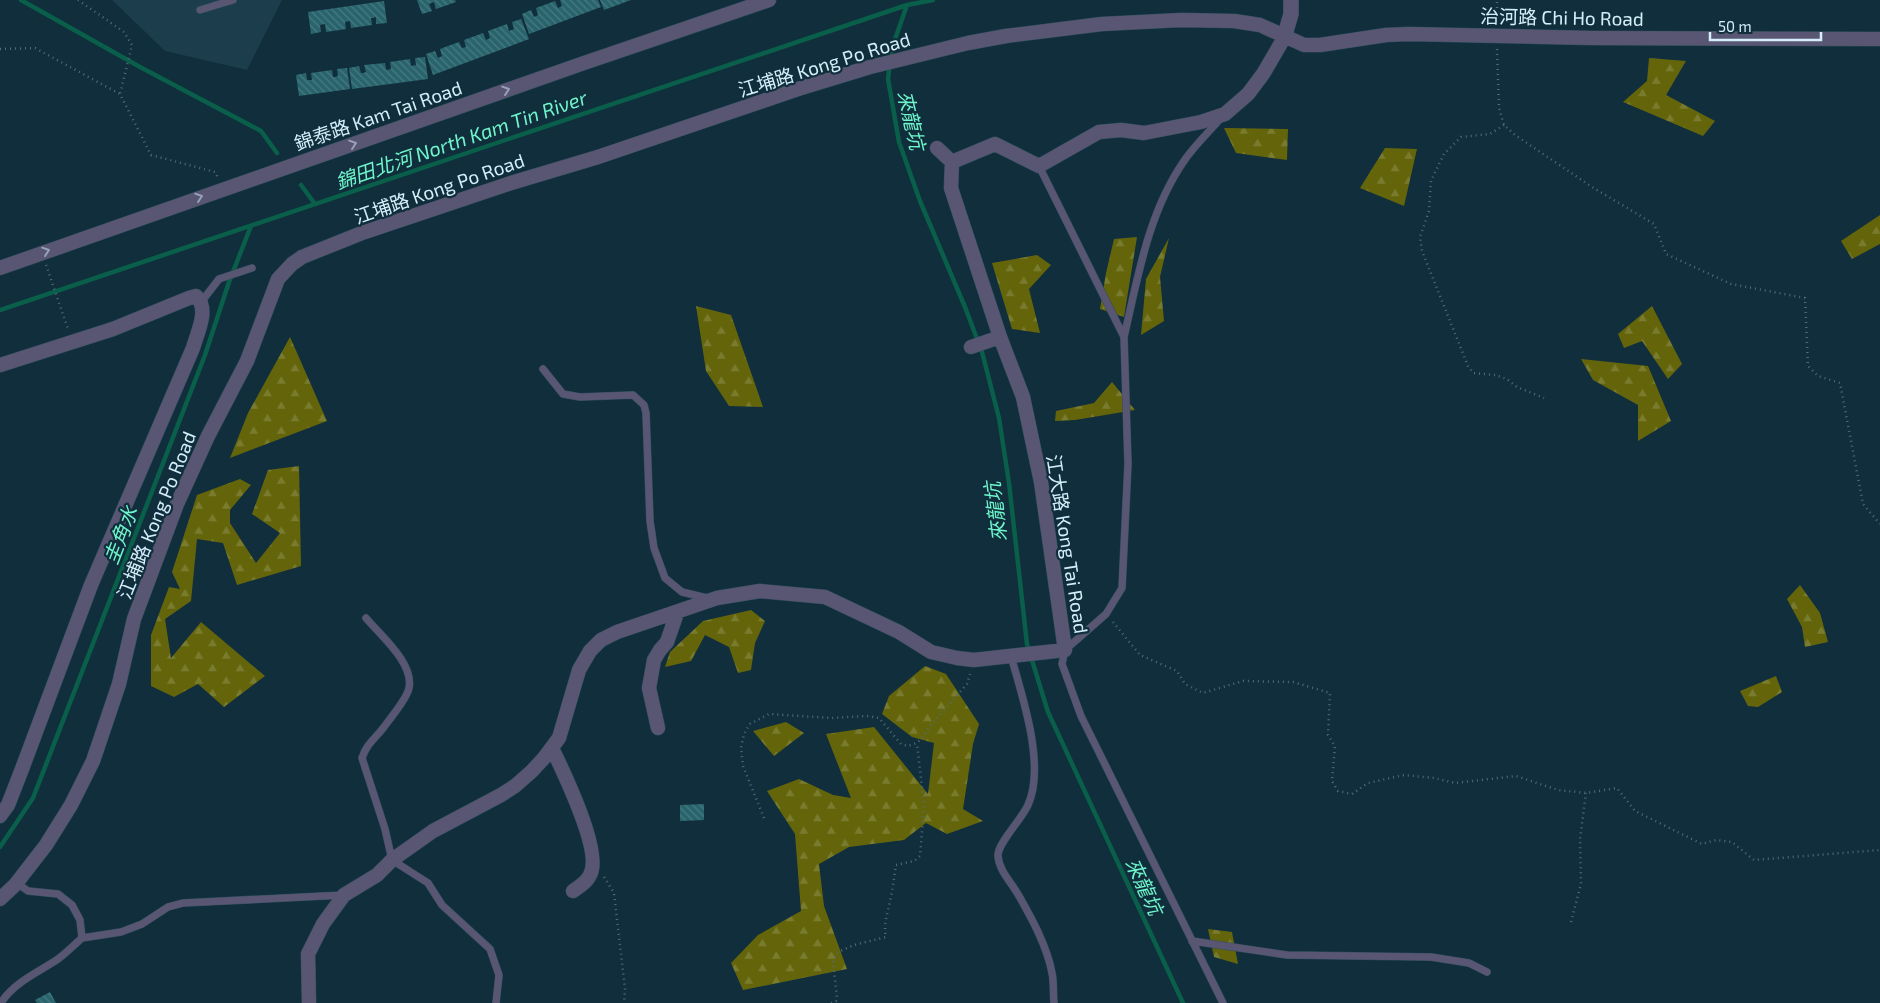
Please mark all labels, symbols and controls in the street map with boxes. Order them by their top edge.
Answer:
street label: 治河路 Chi Ho Road [1480,4,1644,30]
scale bar [1710,10,1821,42]
text: 50 m [1718,17,1752,35]
street label: 江埔路 Kong Po Road [735,27,913,101]
street label: 錦泰路 Kam Tai Road [291,76,465,154]
water label: 錦田北河 North Kam Tin River [332,84,591,193]
one-way arrow [501,86,510,96]
water label: 來龍坑 [894,88,931,155]
one-way arrow [348,140,356,150]
street label: 江埔路 Kong Po Road [351,148,527,228]
one-way arrow [194,193,203,203]
one-way arrow [41,247,50,257]
street label: 江埔路 Kong Po Road [112,428,200,602]
street label: 江大路 Kong Tai Road [1042,453,1094,635]
water label: 來龍坑 [979,478,1011,543]
water label: 圭角水 [98,502,142,567]
water label: 來龍坑 [1121,854,1170,921]

